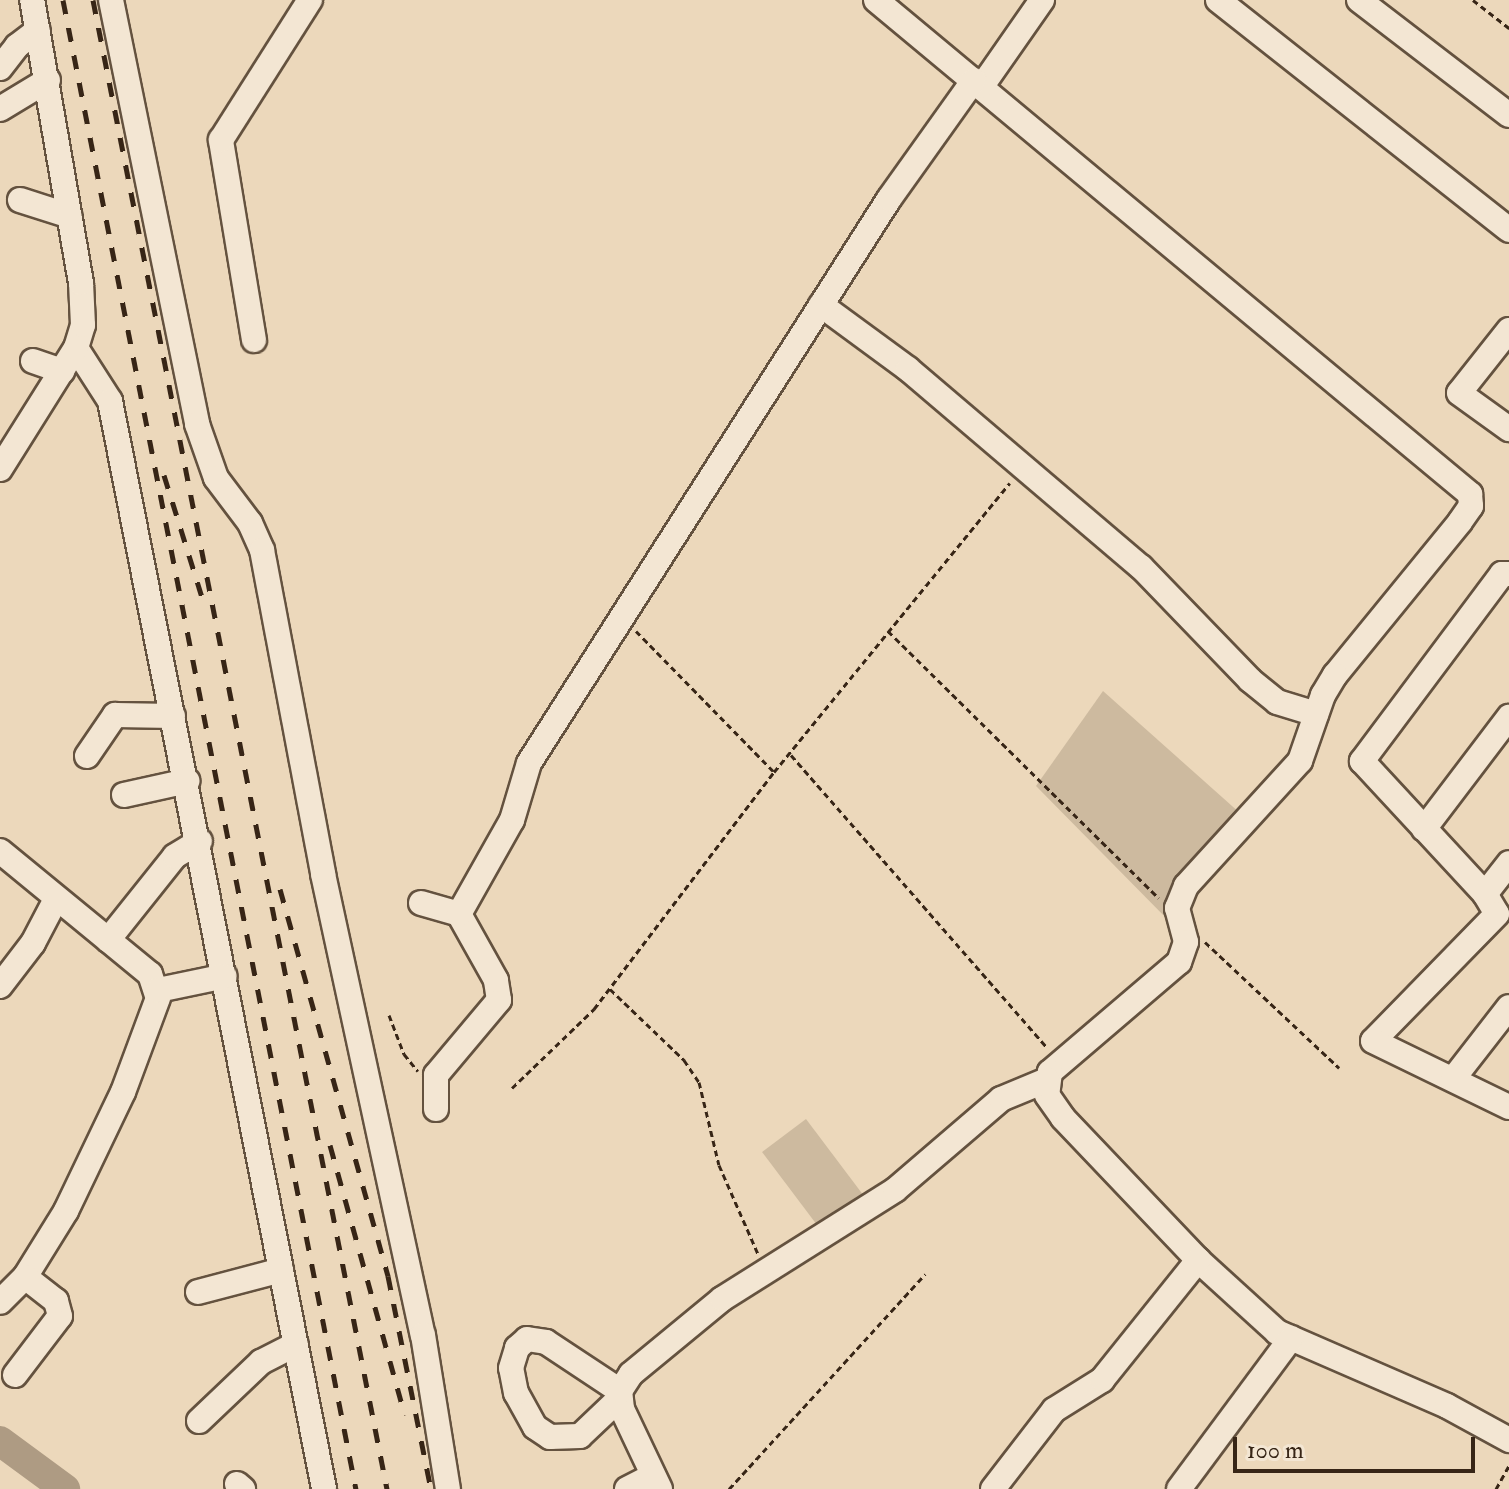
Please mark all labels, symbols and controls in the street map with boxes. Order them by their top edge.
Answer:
scale bar [1237,1421,1479,1471]
text: 100 m [1247,1435,1304,1466]

